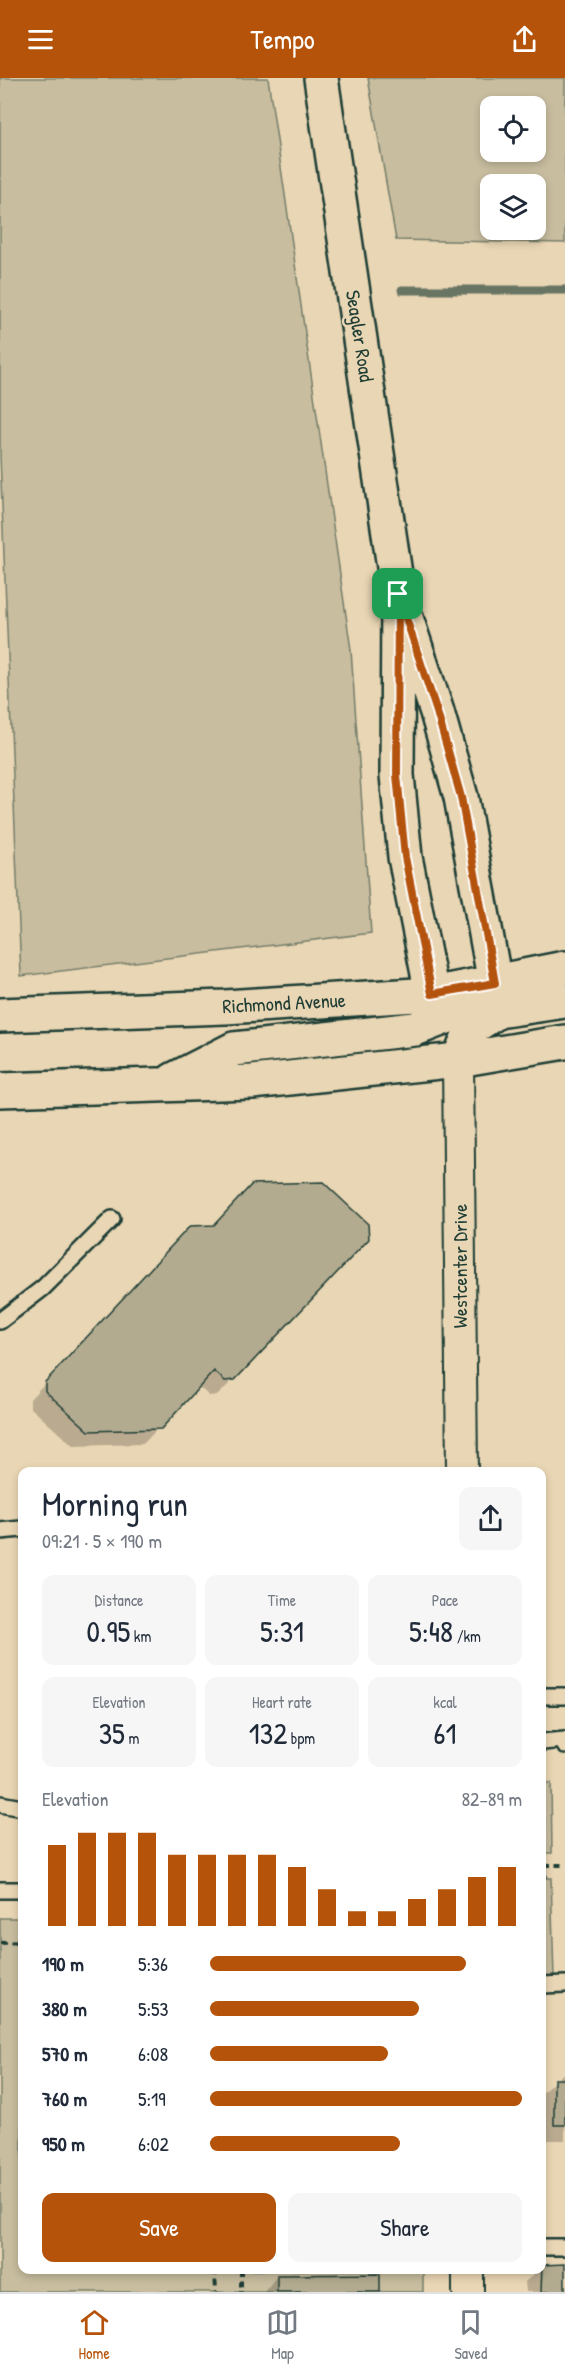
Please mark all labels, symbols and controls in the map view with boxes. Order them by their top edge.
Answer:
text: Tempo [250,21,315,57]
icon: menu [24,23,57,56]
icon: share [508,23,541,56]
map controls [480,96,546,240]
button: locate [480,96,546,162]
button: layers [480,174,546,240]
street label: Seagler Road [340,288,381,384]
pin [372,568,423,619]
icon: arrive [381,577,414,610]
street label: Richmond Avenue [222,986,346,1019]
street label: Westcenter Drive [446,1204,473,1328]
text: Morning run [42,1482,188,1526]
button: share [459,1487,522,1550]
text: 09:21 · 5 × 190 m [42,1527,162,1554]
text: Distance [95,1589,143,1611]
text: Time [268,1589,296,1611]
text: Pace [432,1589,458,1611]
text: 0.95 [87,1611,130,1651]
text: 5:31 [260,1611,304,1651]
text: 5:48 [409,1611,453,1651]
text: km [130,1625,151,1647]
text: /km [453,1625,481,1647]
text: Elevation [92,1691,146,1713]
text: Heart rate [252,1691,312,1713]
text: kcal [433,1691,457,1713]
text: 35 [99,1713,125,1753]
text: 132 [249,1713,287,1753]
text: 61 [434,1713,456,1753]
text: m [125,1727,139,1749]
text: bpm [287,1727,315,1749]
text: Elevation [42,1785,108,1812]
text: 82–89 m [461,1785,522,1812]
text: 190 m [42,1950,84,1977]
text: 5:36 [138,1950,168,1977]
text: 380 m [42,1995,87,2022]
text: 5:53 [138,1995,169,2022]
text: 570 m [42,2040,88,2067]
text: 6:08 [138,2040,168,2067]
text: 760 m [42,2085,87,2112]
text: 5:19 [138,2085,166,2112]
text: 950 m [42,2130,85,2157]
text: 6:02 [138,2130,169,2157]
button: Save [42,2193,276,2262]
button: Share [288,2193,522,2262]
tab: Home [78,2306,111,2364]
tab: Map [266,2306,299,2364]
tab: Saved [454,2306,487,2364]

